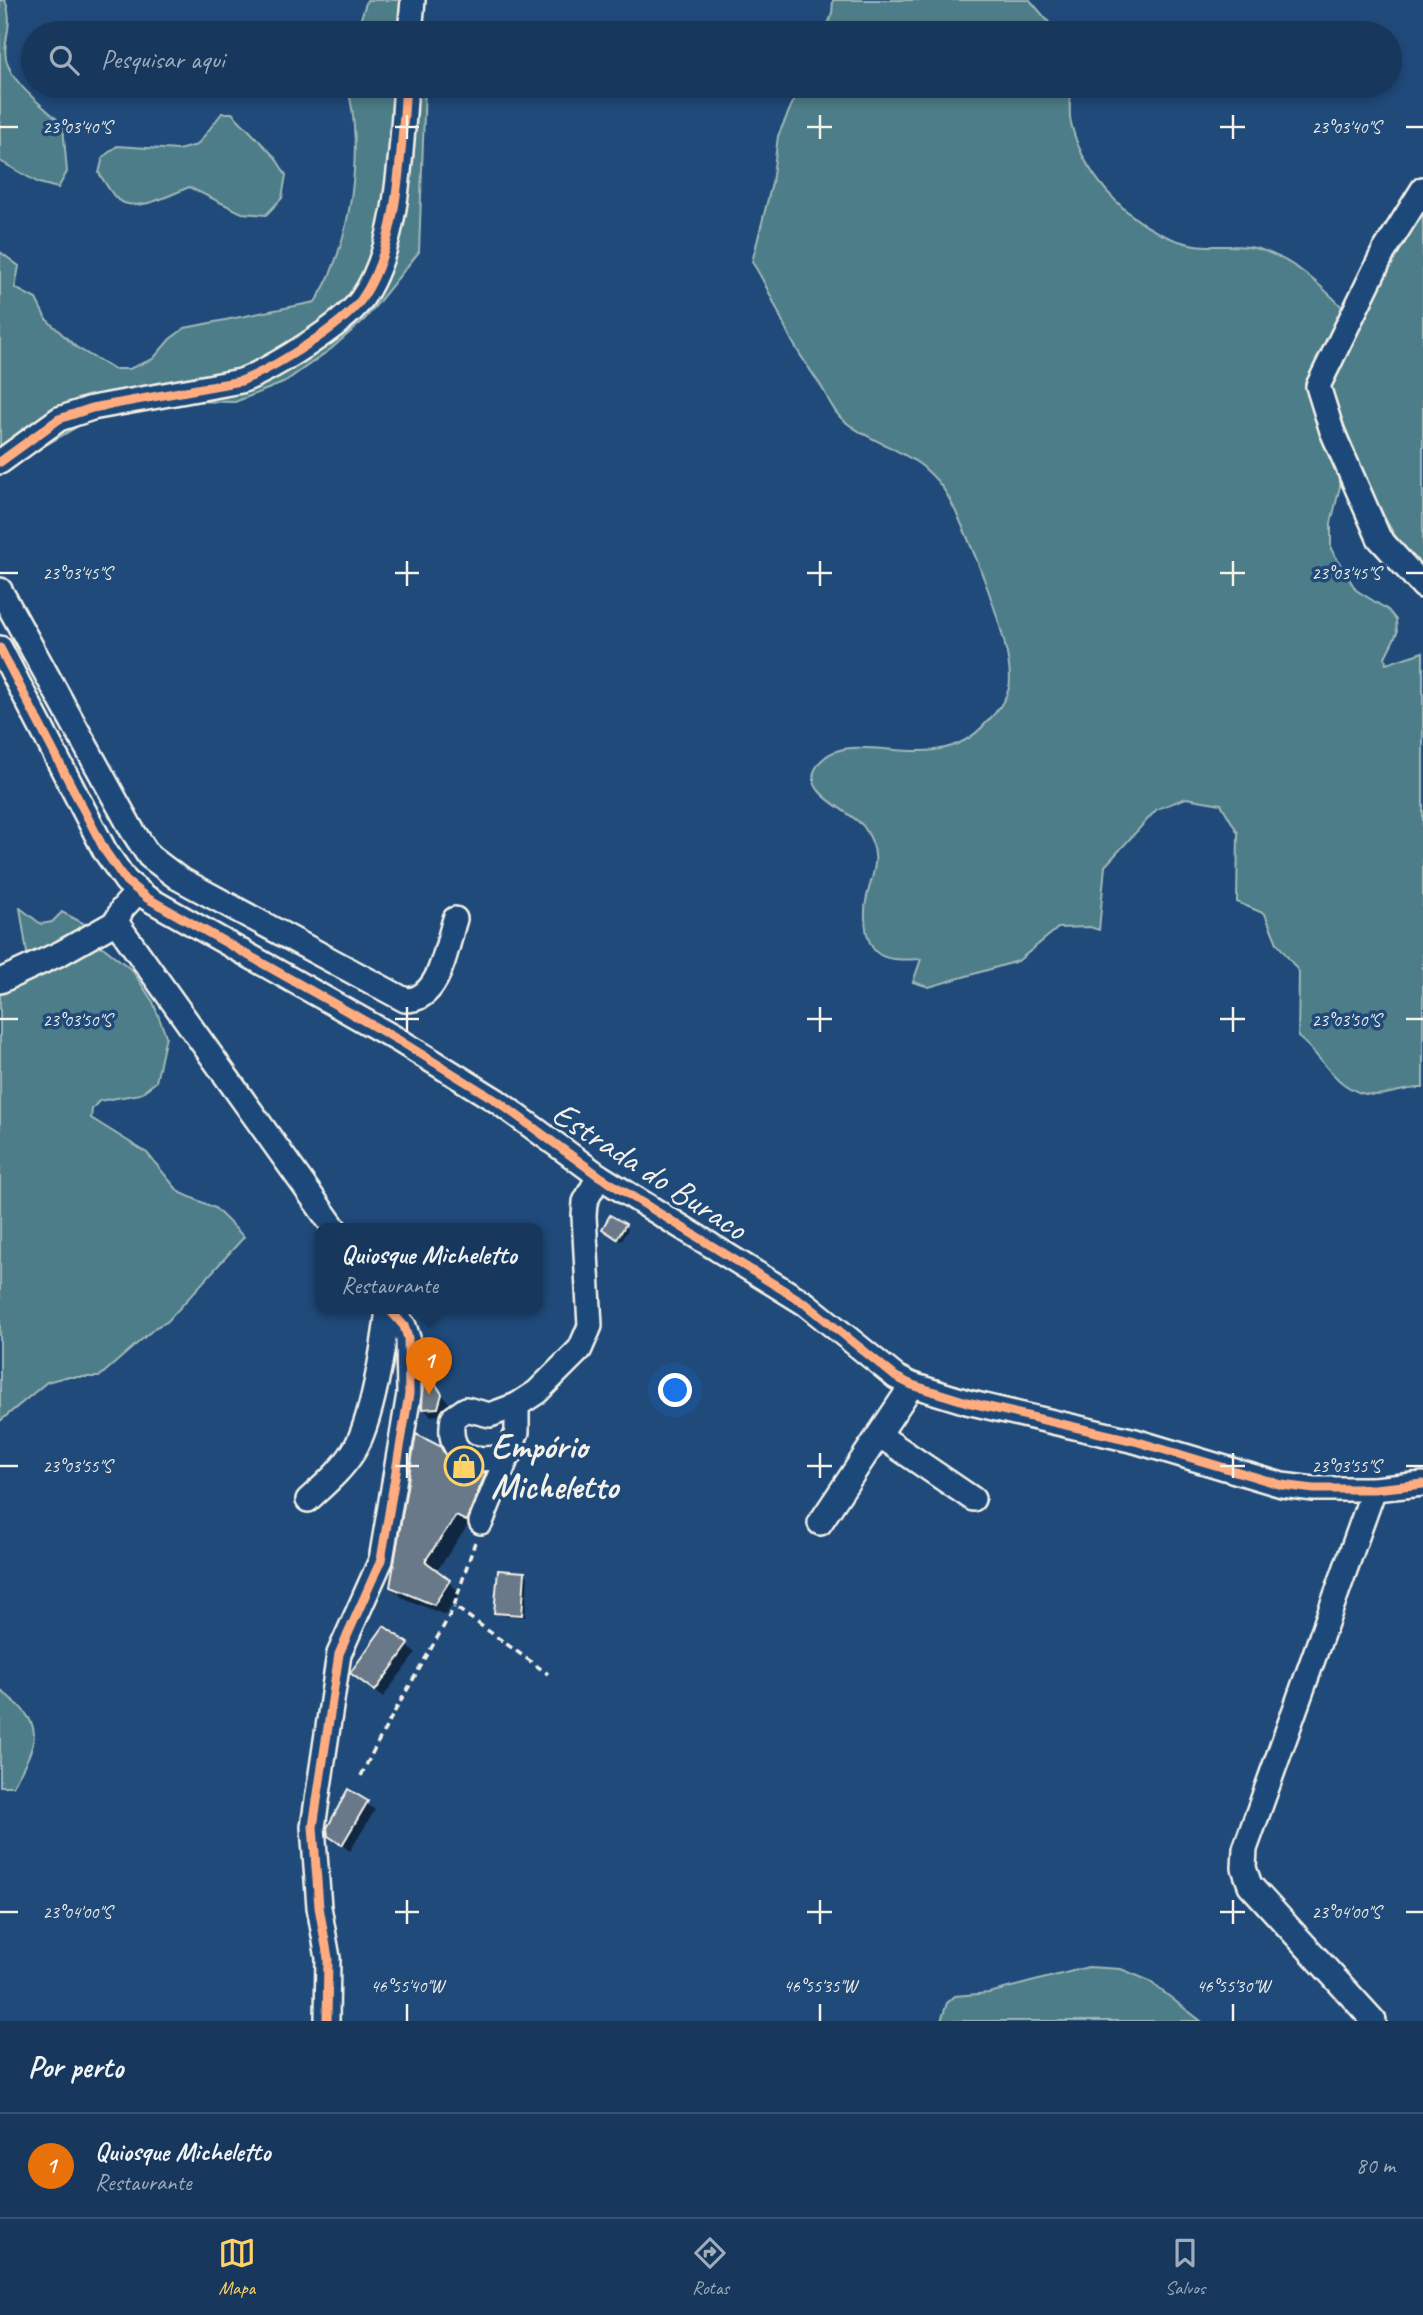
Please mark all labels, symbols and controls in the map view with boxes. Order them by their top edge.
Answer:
search box [21,21,1402,98]
icon: search [45,41,83,79]
text: Pesquisar aqui [101,43,225,76]
text: 23°03'40"S [43,116,115,138]
text: 23°03'40"S [1312,116,1384,138]
text: 23°03'45"S [43,562,115,584]
text: 23°03'45"S [1312,562,1384,584]
text: 23°03'50"S [43,1009,115,1031]
text: 23°03'50"S [1312,1009,1384,1031]
street label: Estrada do Buraco [544,1091,757,1251]
popup [315,1223,543,1314]
text: Quiosque Micheletto [341,1238,517,1271]
text: Restaurante [341,1271,438,1300]
pin: 1 [406,1337,452,1395]
your location [658,1373,692,1407]
place label: Empório Micheletto [491,1424,620,1509]
shop icon: Empório Micheletto [443,1445,485,1487]
text: 23°03'55"S [43,1455,115,1477]
text: 23°03'55"S [1312,1455,1384,1477]
text: 23°04'00"S [43,1901,115,1923]
text: 23°04'00"S [1312,1901,1384,1923]
text: 46°55'40"W [370,1975,447,1997]
text: 46°55'35"W [783,1975,860,1997]
text: 46°55'30"W [1196,1975,1273,1997]
text: Por perto [28,2048,123,2086]
text: Quiosque Micheletto [95,2135,270,2168]
text: 1 [46,2151,56,2180]
text: 80 m [1356,2151,1395,2180]
text: Restaurante [95,2168,192,2197]
tab: Mapa [218,2234,256,2300]
tab: Rotas [691,2234,729,2300]
tab: Salvos [1165,2234,1205,2300]

